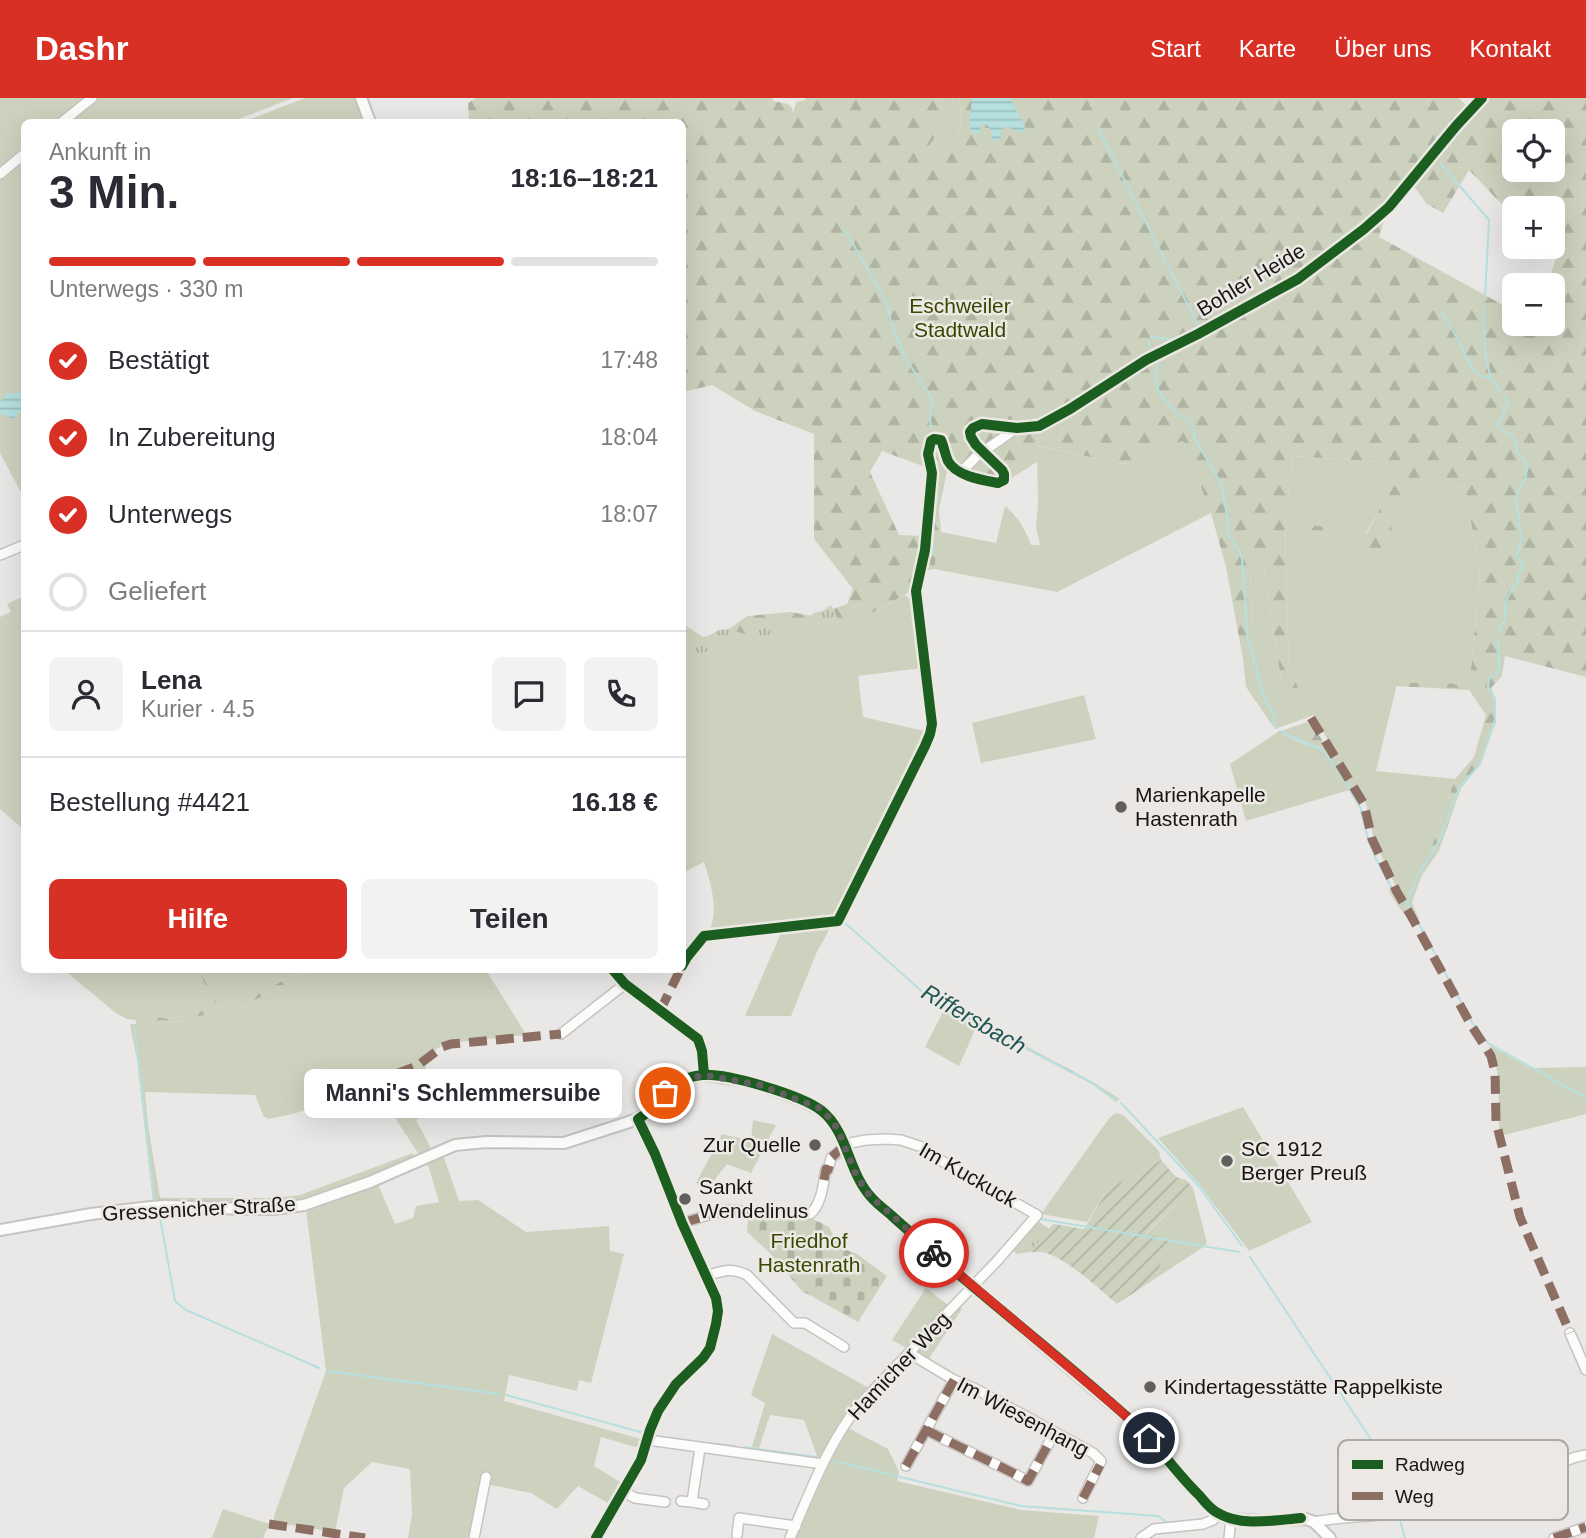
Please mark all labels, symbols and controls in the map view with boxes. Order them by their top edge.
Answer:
text: Dashr [35,30,129,67]
text: Start [1150,35,1201,62]
text: Karte [1239,35,1296,62]
text: Über uns [1334,35,1432,62]
text: Kontakt [1470,35,1551,62]
map controls [1502,119,1565,336]
button: locate [1502,119,1565,182]
text: Ankunft in [49,139,151,165]
text: 18:16–18:21 [511,163,658,193]
text: 3 Min. [49,166,179,218]
button: + [1502,196,1565,259]
street label: Bohler Heide [1193,238,1309,321]
button: − [1502,273,1565,336]
text: Unterwegs · 330 m [49,276,243,302]
park label: Eschweiler Stadtwald [909,294,1011,341]
icon: check [49,342,87,380]
text: Bestätigt [108,345,209,375]
text: 17:48 [600,347,658,373]
icon: check [49,419,87,457]
text: In Zubereitung [108,422,276,452]
text: 18:04 [600,424,658,450]
icon: check [49,496,87,534]
text: Unterwegs [108,499,232,529]
text: 18:07 [600,501,658,527]
text: Geliefert [108,576,206,606]
button: person [49,657,123,731]
button: chat [492,657,566,731]
button: phone [584,657,658,731]
text: Lena [141,665,202,695]
text: Kurier · 4.5 [141,696,255,722]
place label: Marienkapelle Hastenrath [1135,783,1266,830]
text: Bestellung #4421 [49,787,250,817]
text: 16.18 € [571,787,658,817]
marker: Marienkapelle Hastenrath [1113,799,1129,815]
button: Hilfe [49,879,347,959]
button: Teilen [361,879,658,959]
water label: Riffersbach [917,979,1031,1059]
pin [635,1063,695,1123]
callout: Manni's Schlemmersuibe [304,1068,623,1118]
icon: bag [646,1074,684,1112]
text: Manni's Schlemmersuibe [325,1080,601,1106]
place label: Zur Quelle [703,1133,801,1156]
marker: Zur Quelle [807,1137,823,1153]
street label: Im Kuckuck [916,1137,1021,1212]
place label: SC 1912 Berger Preuß [1241,1137,1367,1184]
marker: SC 1912 Berger Preuß [1219,1153,1235,1169]
place label: Sankt Wendelinus [699,1175,808,1222]
marker: Sankt Wendelinus [677,1191,693,1207]
street label: Gressenicher Straße [102,1192,296,1225]
courier [899,1218,969,1288]
park label: Friedhof Hastenrath [758,1229,860,1276]
icon: bike [915,1234,953,1272]
street label: Hamicher Weg [843,1307,954,1424]
street label: Im Wiesenhang [953,1372,1093,1461]
place label: Kindertagesstätte Rappelkiste [1164,1375,1443,1398]
marker: Kindertagesstätte Rappelkiste [1142,1379,1158,1395]
pin [1119,1408,1179,1468]
icon: home [1130,1419,1168,1457]
legend [1338,1440,1568,1520]
text: Radweg [1395,1454,1465,1475]
text: Weg [1395,1486,1434,1507]

